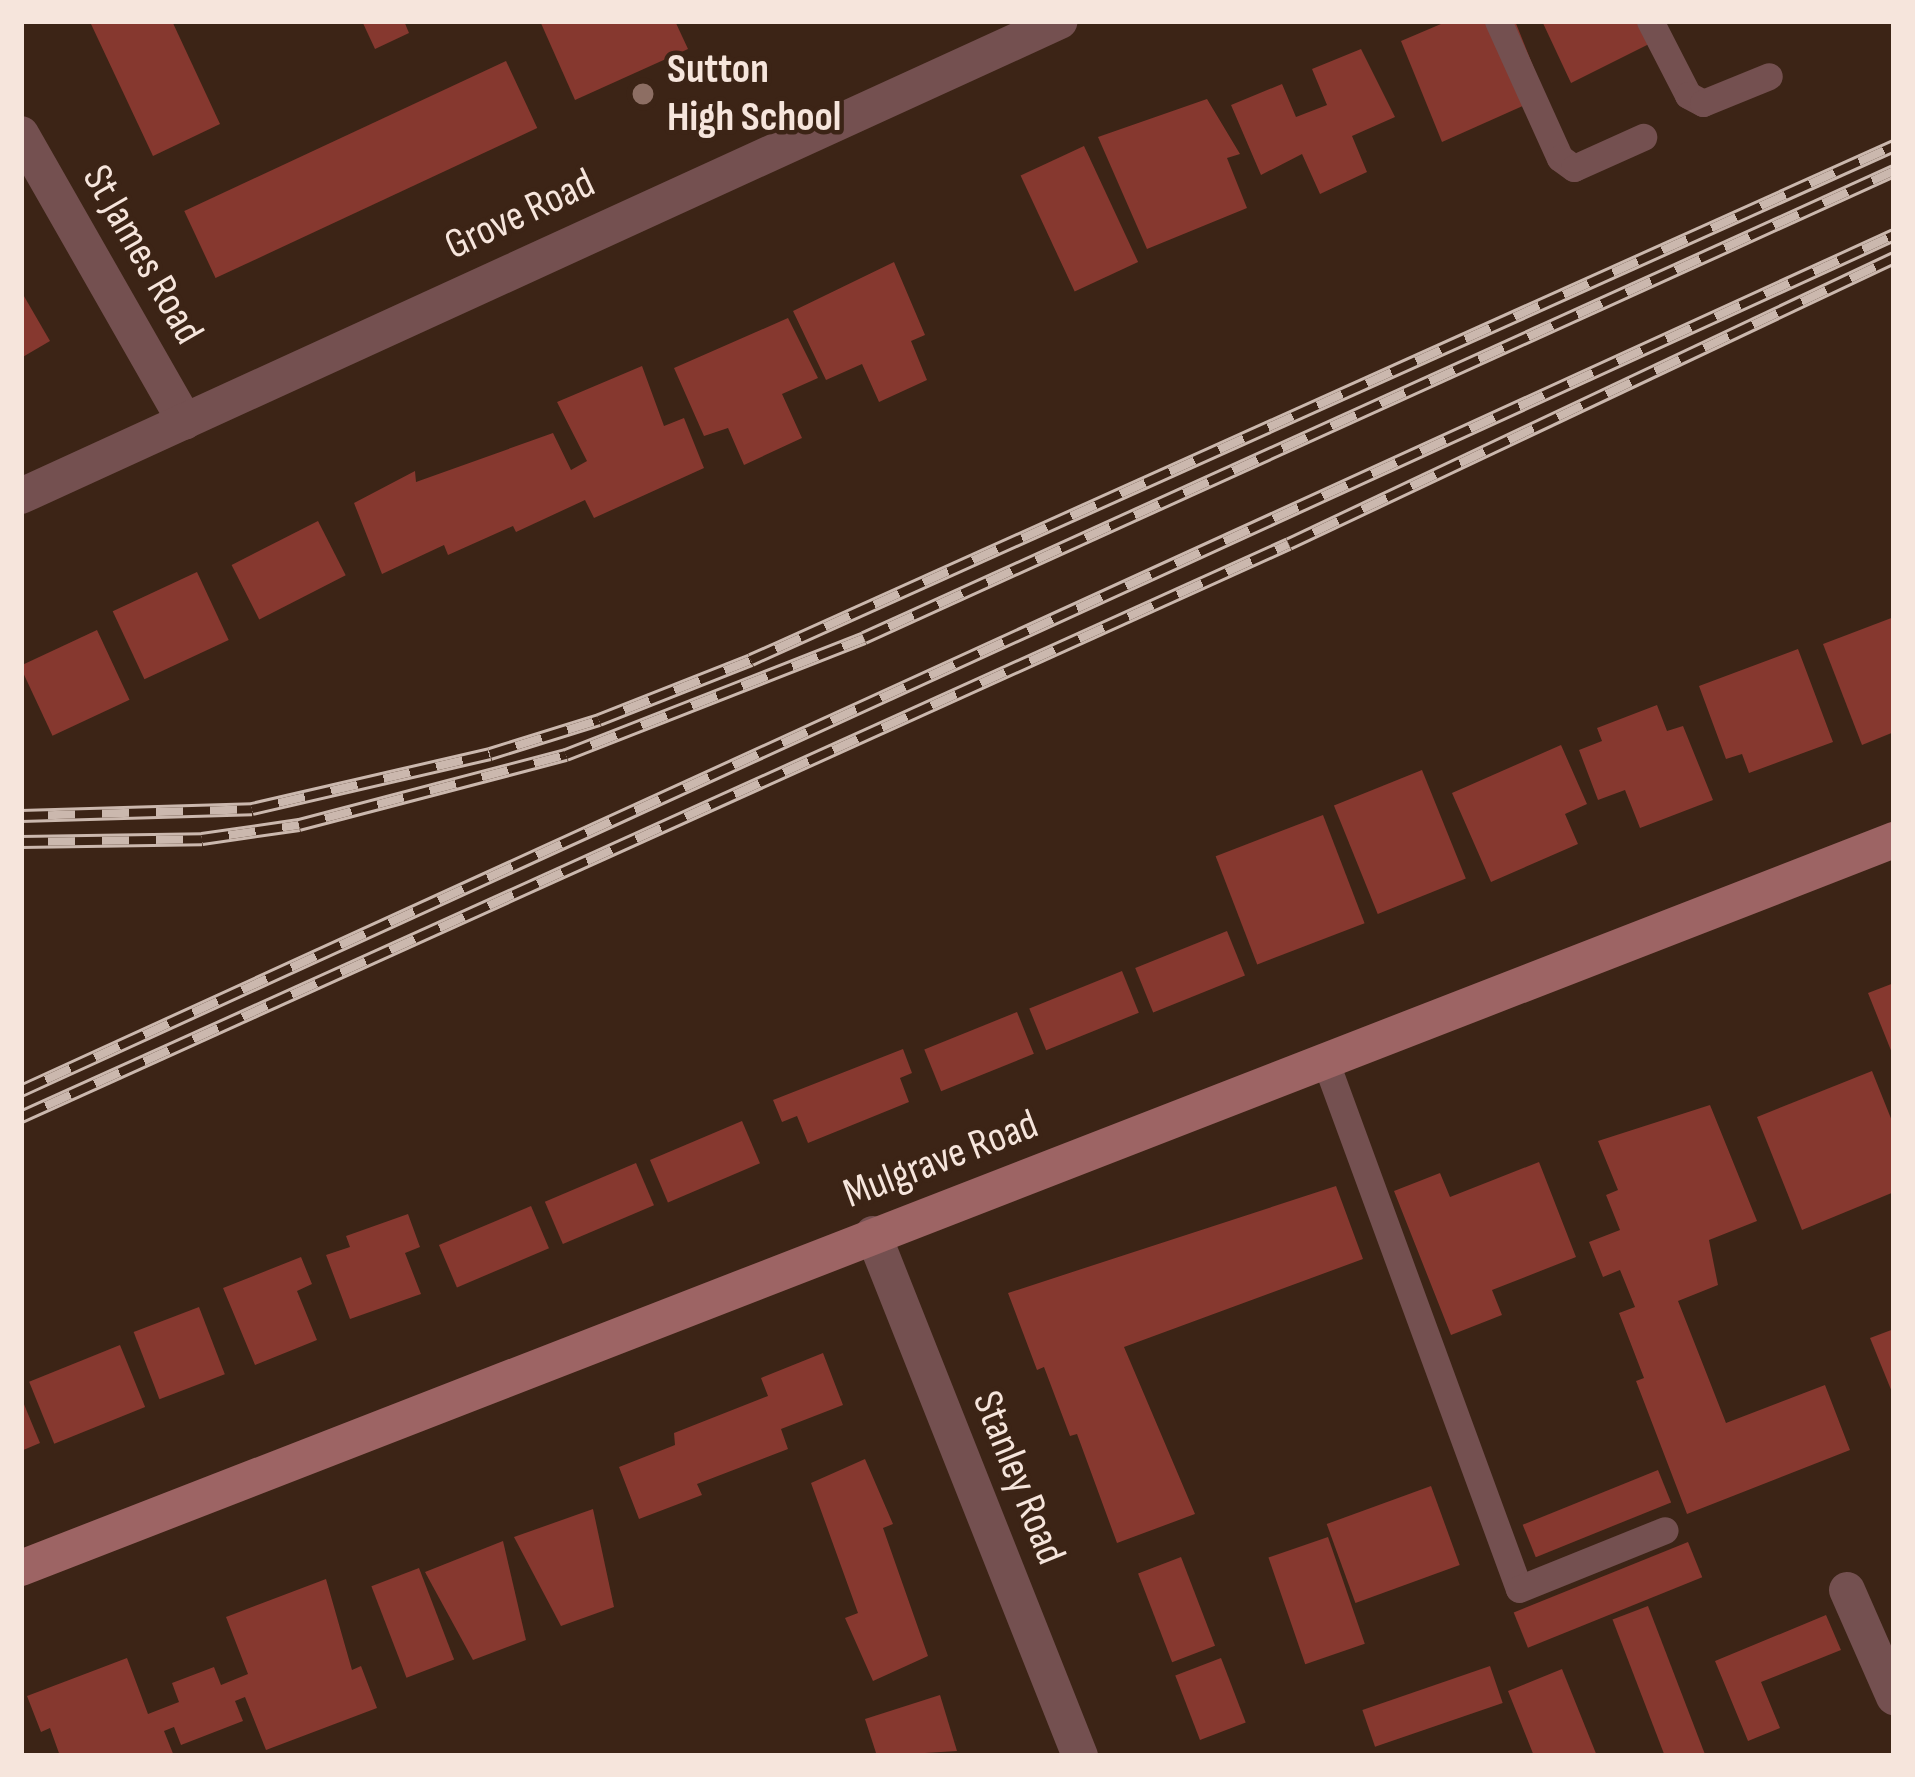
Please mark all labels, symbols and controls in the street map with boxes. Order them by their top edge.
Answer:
place label: Sutton High School [667,45,841,144]
marker: Sutton High School [630,81,656,107]
street label: St James Road [71,157,213,353]
street label: Grove Road [437,159,603,271]
street label: Mulgrave Road [837,1100,1045,1220]
street label: Stanley Road [961,1384,1075,1572]

